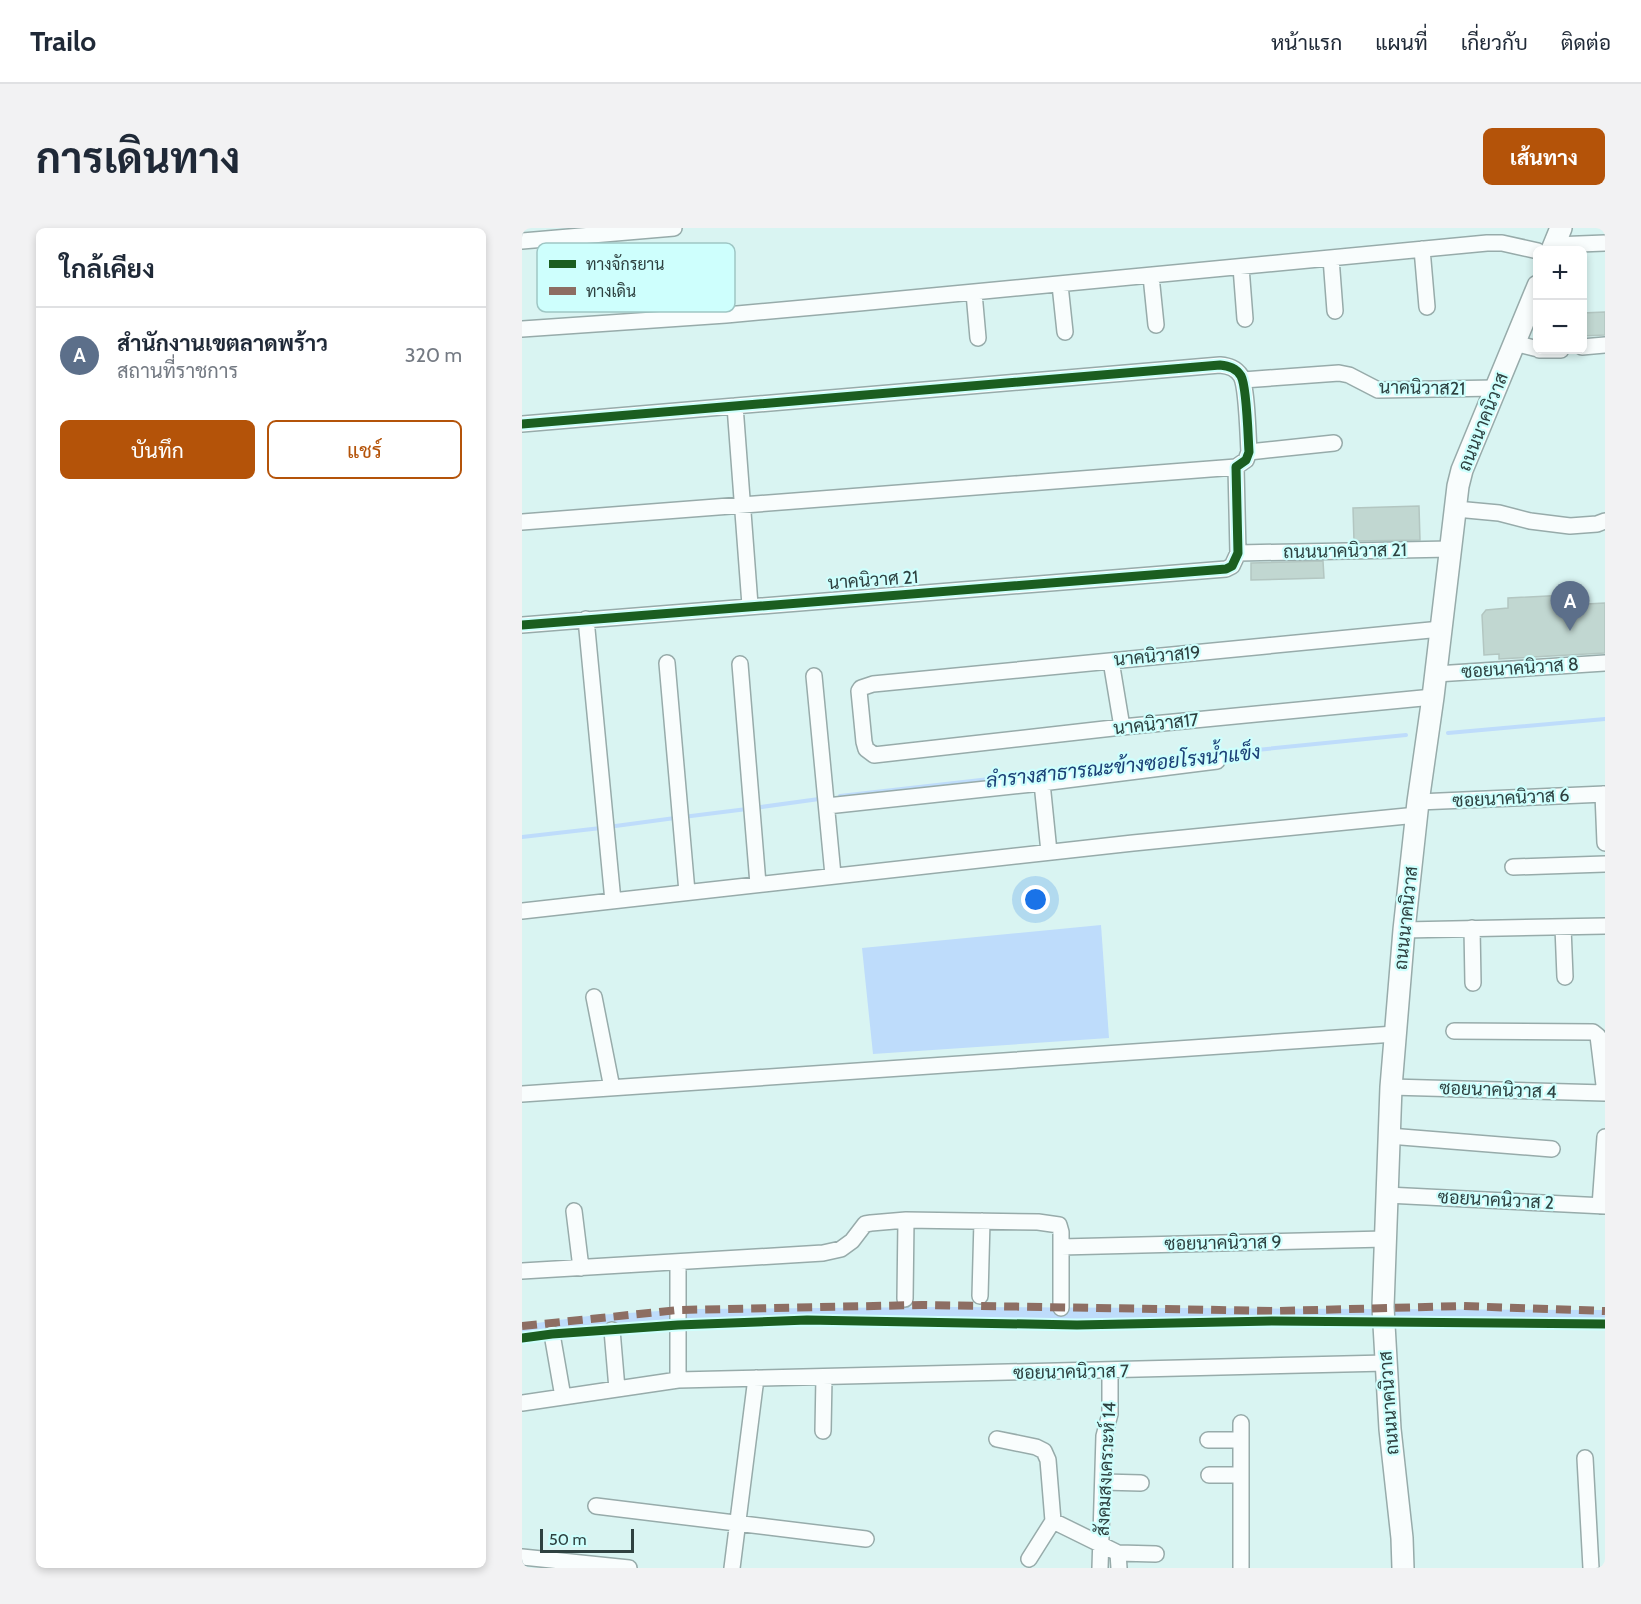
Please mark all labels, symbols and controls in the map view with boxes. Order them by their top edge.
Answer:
text: Trailo [30,24,96,58]
text: หน้าแรก [1271,30,1342,55]
text: แผนที่ [1375,30,1428,55]
text: เกี่ยวกับ [1461,30,1528,55]
text: ติดต่อ [1561,30,1611,55]
button: เส้นทาง [1483,128,1605,185]
text: การเดินทาง [36,132,240,184]
legend [537,243,735,312]
map controls [1533,246,1587,354]
button: + [1533,246,1587,300]
text: ใกล้เคียง [60,253,155,285]
text: ทางจักรยาน [586,254,665,274]
text: ทางเดิน [586,282,636,301]
button: − [1533,300,1587,354]
text: สำนักงานเขตลาดพร้าว [117,330,328,357]
text: A [73,343,86,367]
text: 320 m [405,343,462,367]
text: สถานที่ราชการ [117,359,238,383]
street label: ถนนนาคนิวาส [1453,370,1513,474]
street label: นาคนิวาส21 [1379,376,1465,400]
button: บันทึก [60,420,255,479]
button: แชร์ [267,420,462,479]
street label: ถนนนาคนิวาส 21 [1283,539,1407,563]
street label: นาคนิวาศ 21 [827,566,919,594]
pin: A [1550,582,1590,631]
street label: นาคนิวาส19 [1113,641,1201,671]
street label: ซอยนาคนิวาส 8 [1460,653,1580,683]
street label: นาคนิวาส17 [1112,709,1200,739]
water label: ลำรางสาธารณะข้างซอยโรงน้ำแข็ง [984,734,1262,792]
street label: ซอยนาคนิวาส 6 [1452,784,1570,812]
street label: ถนนนาคนิวาส [1390,865,1422,971]
your location [1021,885,1050,914]
street label: ซอยนาคนิวาส 4 [1439,1077,1557,1103]
street label: ซอยนาคนิวาส 2 [1437,1186,1555,1214]
street label: ซอยนาคนิวาส 9 [1164,1231,1282,1255]
street label: ถนนนาคนิวาส [1374,1350,1404,1456]
street label: ซอยนาคนิวาส 7 [1013,1360,1129,1384]
street label: สังคมสงเคราะห์ 14 [1090,1401,1121,1537]
scale bar [540,1526,634,1554]
text: 50 m [549,1530,586,1549]

